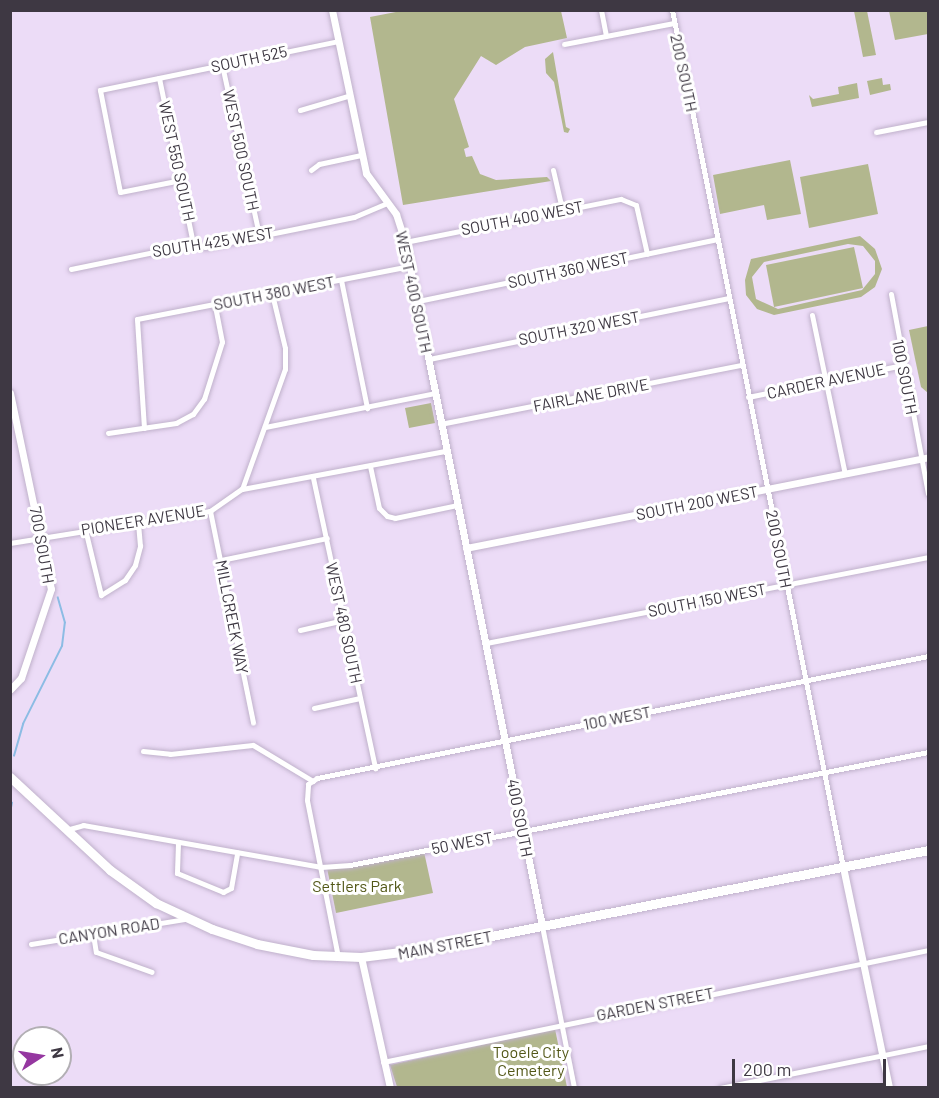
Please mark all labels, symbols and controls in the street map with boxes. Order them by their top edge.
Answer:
street label: 200 SOUTH [666,32,702,114]
street label: SOUTH 525 [209,42,289,76]
street label: WEST 500 SOUTH [219,88,263,212]
street label: WEST 550 SOUTH [155,99,199,223]
street label: SOUTH 400 WEST [459,197,585,239]
street label: SOUTH 425 WEST [151,223,275,261]
street label: WEST 400 SOUTH [392,229,436,355]
street label: SOUTH 360 WEST [506,248,630,292]
street label: SOUTH 380 WEST [212,272,336,314]
street label: SOUTH 320 WEST [517,307,641,349]
street label: 100 SOUTH [888,338,922,416]
street label: CARDER AVENUE [765,359,887,403]
street label: FAIRLANE DRIVE [531,374,651,416]
street label: SOUTH 200 WEST [634,482,760,524]
street label: PIONEER AVENUE [80,501,206,539]
street label: 700 SOUTH [26,505,58,585]
street label: 200 SOUTH [762,508,796,590]
street label: MILLCREEK WAY [212,558,252,676]
street label: WEST 480 SOUTH [322,561,366,685]
street label: SOUTH 150 WEST [646,579,768,621]
street label: 100 WEST [582,702,652,734]
street label: 400 SOUTH [503,777,537,859]
street label: 50 WEST [430,828,494,858]
park label: Settlers Park [312,876,402,896]
street label: CANYON ROAD [57,914,161,948]
street label: MAIN STREET [396,926,494,964]
street label: GARDEN STREET [595,983,715,1025]
north arrow [12,1026,72,1086]
park label: Tooele City Cemetery [493,1042,569,1080]
text: N [48,1045,69,1060]
scale bar [735,1047,890,1085]
text: 200 m [743,1058,791,1080]

